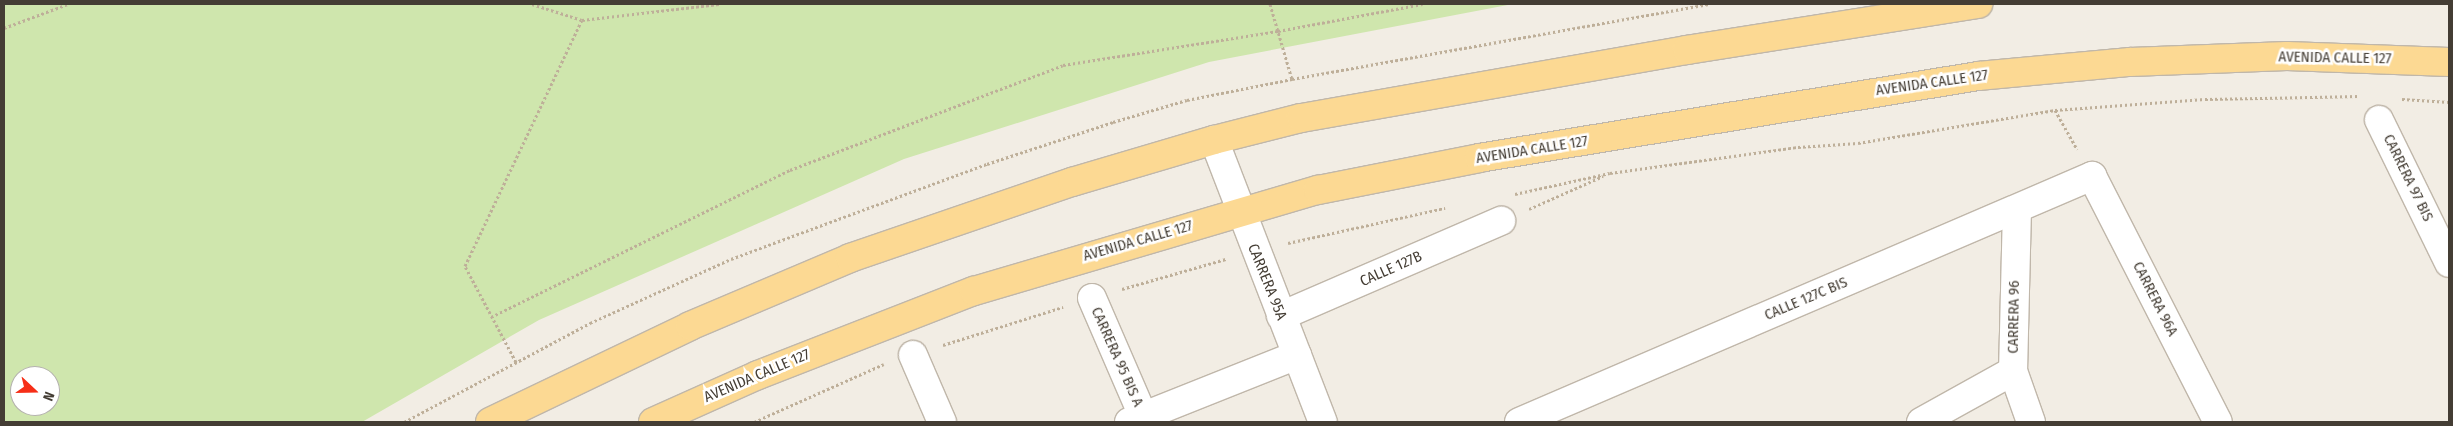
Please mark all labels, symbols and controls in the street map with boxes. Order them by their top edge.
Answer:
street label: AVENIDA CALLE 127 [2278,48,2392,68]
street label: AVENIDA CALLE 127 [1875,66,1989,100]
street label: CARRERA 97 BIS [2379,131,2437,225]
street label: AVENIDA CALLE 127 [1475,132,1589,168]
street label: AVENIDA CALLE 127 [1081,217,1195,265]
street label: CARRERA 95A [1244,241,1290,323]
street label: CALLE 127B [1357,247,1425,291]
street label: CARRERA 96A [2129,259,2181,339]
street label: CALLE 127C BIS [1762,273,1850,325]
street label: CARRERA 96 [2004,280,2024,354]
street label: CARRERA 95 BIS A [1087,304,1147,410]
street label: AVENIDA CALLE 127 [701,346,813,406]
north arrow [10,366,60,416]
text: N [39,389,58,403]

